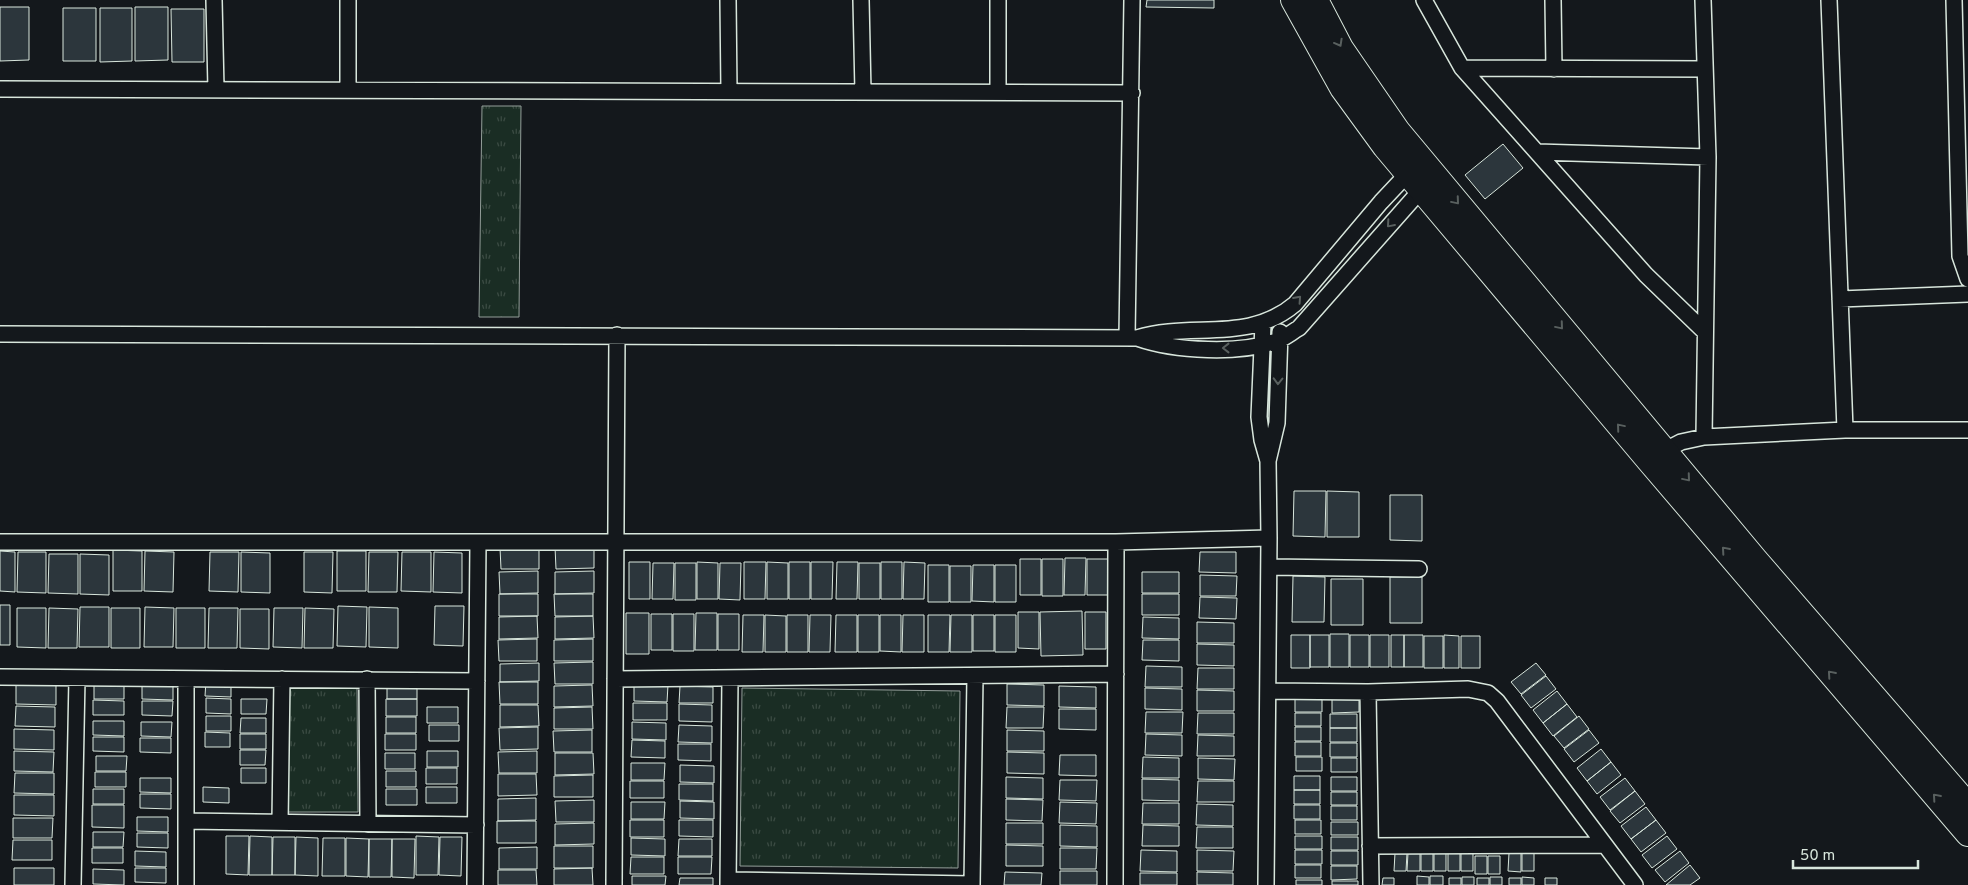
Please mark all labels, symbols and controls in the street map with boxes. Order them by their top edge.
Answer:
one-way arrow [1333,38,1343,47]
one-way arrow [1451,196,1460,205]
one-way arrow [1386,219,1395,228]
one-way arrow [1293,296,1302,305]
one-way arrow [1555,320,1563,329]
one-way arrow [1222,343,1230,353]
one-way arrow [1273,378,1283,386]
one-way arrow [1616,423,1625,432]
one-way arrow [1681,472,1689,481]
one-way arrow [1722,547,1731,556]
one-way arrow [1828,671,1836,680]
one-way arrow [1933,794,1942,803]
scale bar [1793,838,1918,870]
text: 50 m [1800,847,1835,866]

